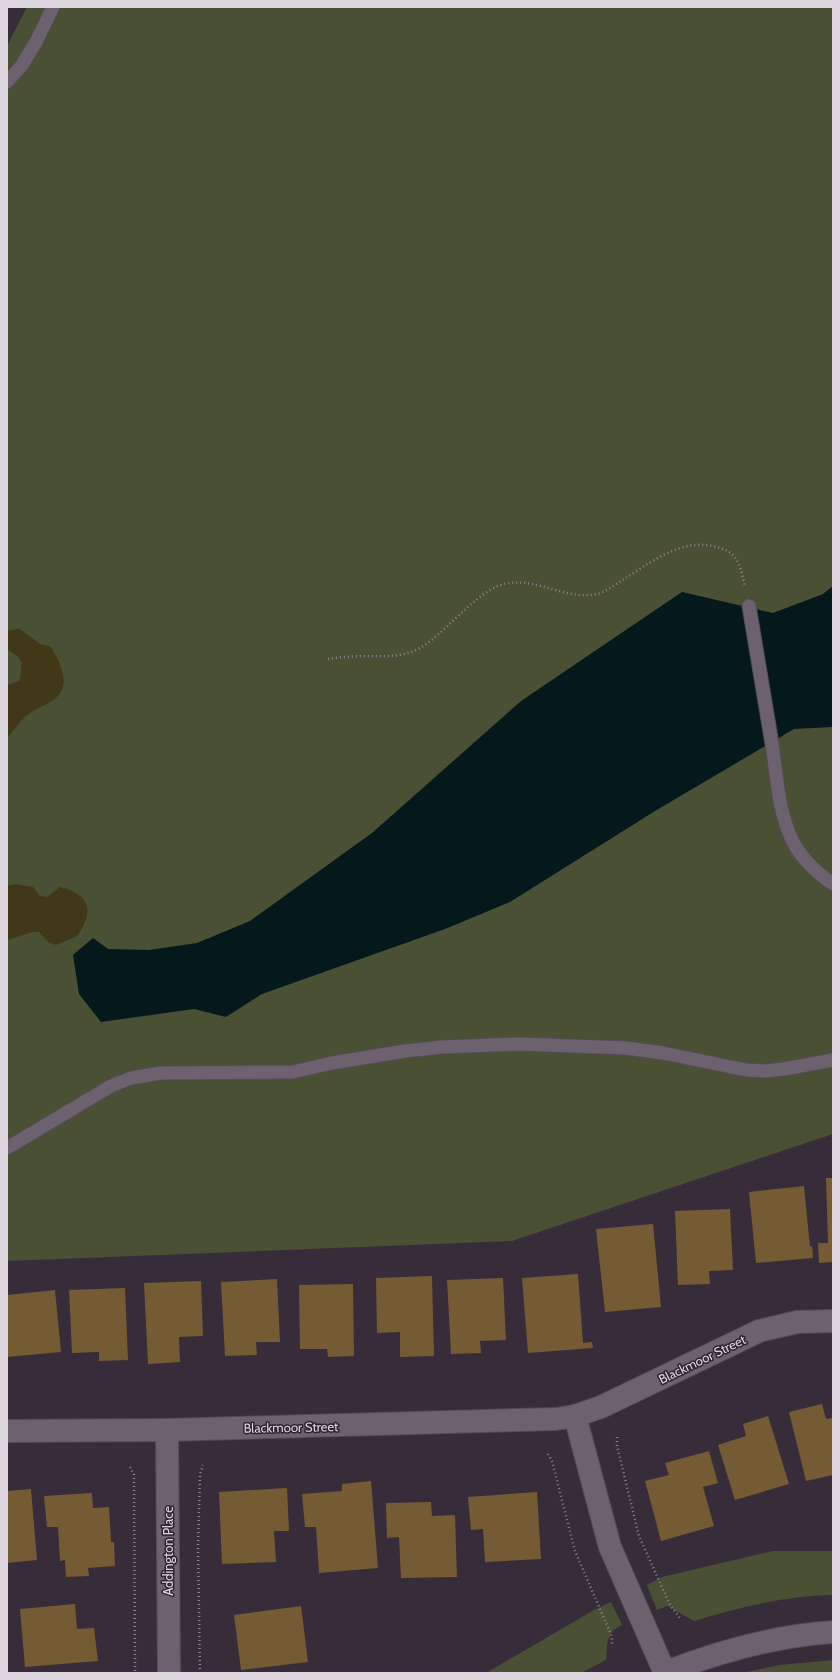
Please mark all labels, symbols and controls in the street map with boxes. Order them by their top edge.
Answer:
street label: Blackmoor Street [656,1331,749,1387]
street label: Blackmoor Street [243,1418,339,1436]
street label: Addington Place [160,1506,176,1596]

